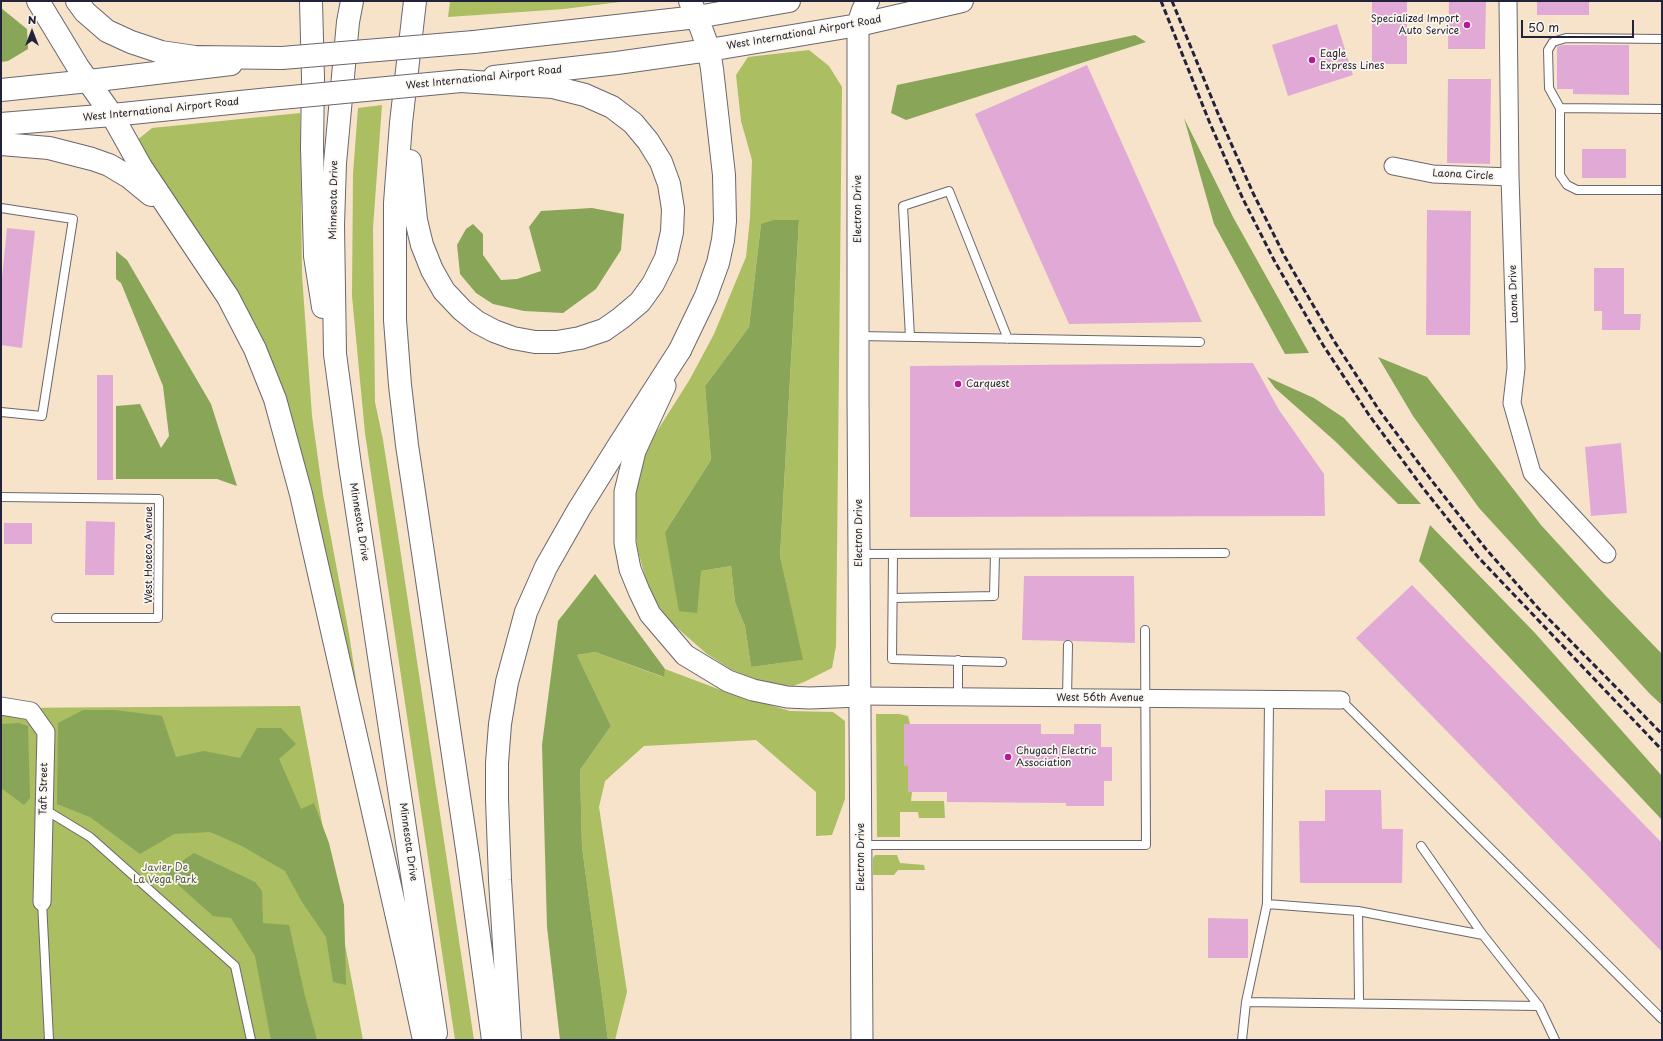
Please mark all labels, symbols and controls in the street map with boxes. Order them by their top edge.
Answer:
text: N [28,11,36,28]
north arrow [12,12,52,52]
scale bar [1523,12,1636,38]
street label: West International Airport Road [726,13,882,53]
place label: Specialized Import Auto Service [1371,13,1459,36]
text: 50 m [1528,18,1559,36]
marker: Specialized Import Auto Service [1462,20,1472,30]
place label: Eagle Express Lines [1320,48,1384,72]
marker: Eagle Express Lines [1307,55,1317,65]
street label: West International Airport Road [405,64,563,92]
street label: West International Airport Road [82,96,240,124]
street label: Minnesota Drive [327,160,341,240]
street label: Laona Circle [1432,167,1494,183]
street label: Electron Drive [852,175,864,243]
street label: Laona Drive [1507,265,1521,323]
place label: Carquest [966,378,1010,390]
marker: Carquest [953,379,963,389]
street label: Minnesota Drive [347,482,371,562]
street label: Electron Drive [853,499,865,567]
street label: West Hoteco Avenue [143,506,155,604]
street label: West 56th Avenue [1056,692,1144,704]
place label: Chugach Electric Association [1016,745,1097,768]
marker: Chugach Electric Association [1003,752,1013,762]
street label: Taft Street [38,763,50,815]
street label: Minnesota Drive [397,802,419,882]
street label: Electron Drive [855,823,867,891]
park label: Javier De La Vega Park [133,862,197,886]

